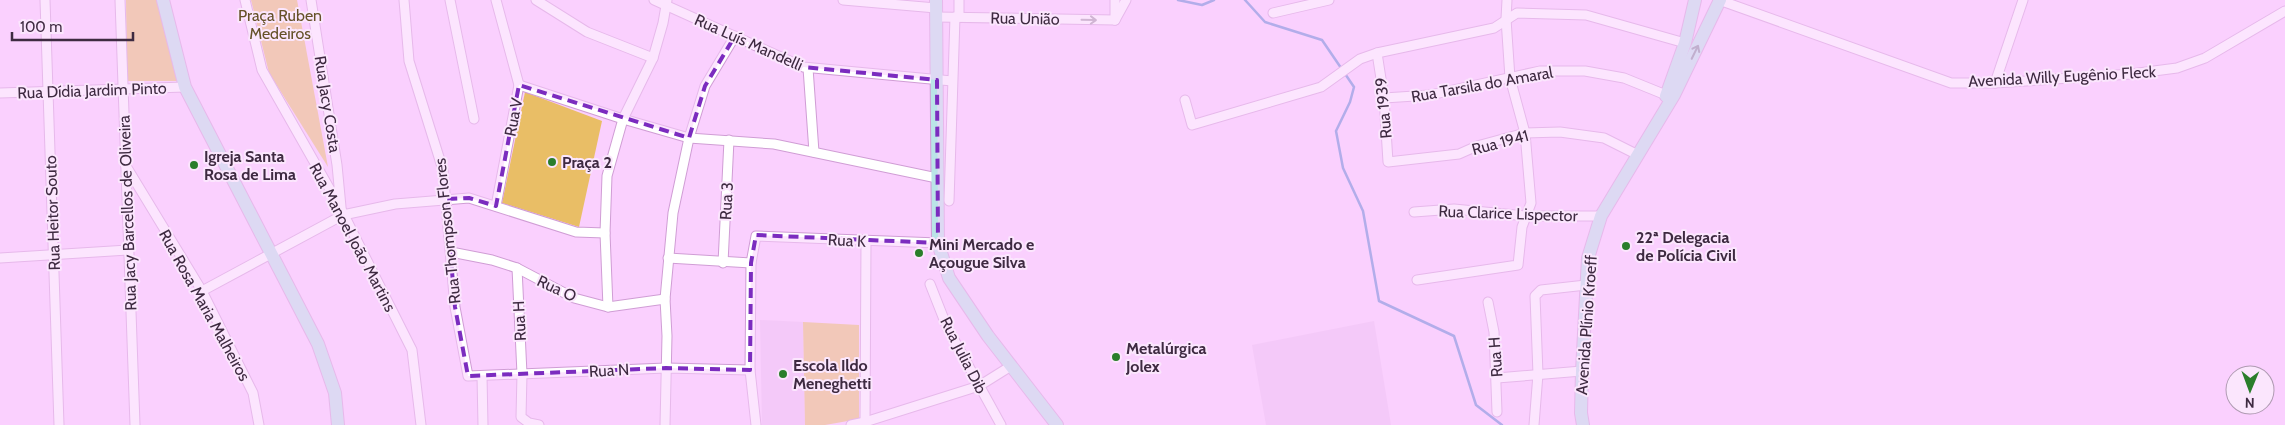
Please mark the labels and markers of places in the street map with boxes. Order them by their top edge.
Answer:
place label: Igreja Santa Rosa de Lima [204,147,296,184]
place label: Praça 2 [562,153,612,172]
marker: Praça 2 [546,156,558,168]
marker: Igreja Santa Rosa de Lima [188,159,200,171]
place label: 22ª Delegacia de Polícia Civil [1636,228,1736,265]
place label: Mini Mercado e Açougue Silva [929,235,1034,272]
marker: 22ª Delegacia de Polícia Civil [1620,240,1632,252]
marker: Mini Mercado e Açougue Silva [913,247,925,259]
place label: Metalúrgica Jolex [1125,339,1207,376]
marker: Metalúrgica Jolex [1110,351,1122,363]
place label: Escola Ildo Meneghetti [793,356,871,393]
marker: Escola Ildo Meneghetti [777,368,789,380]

